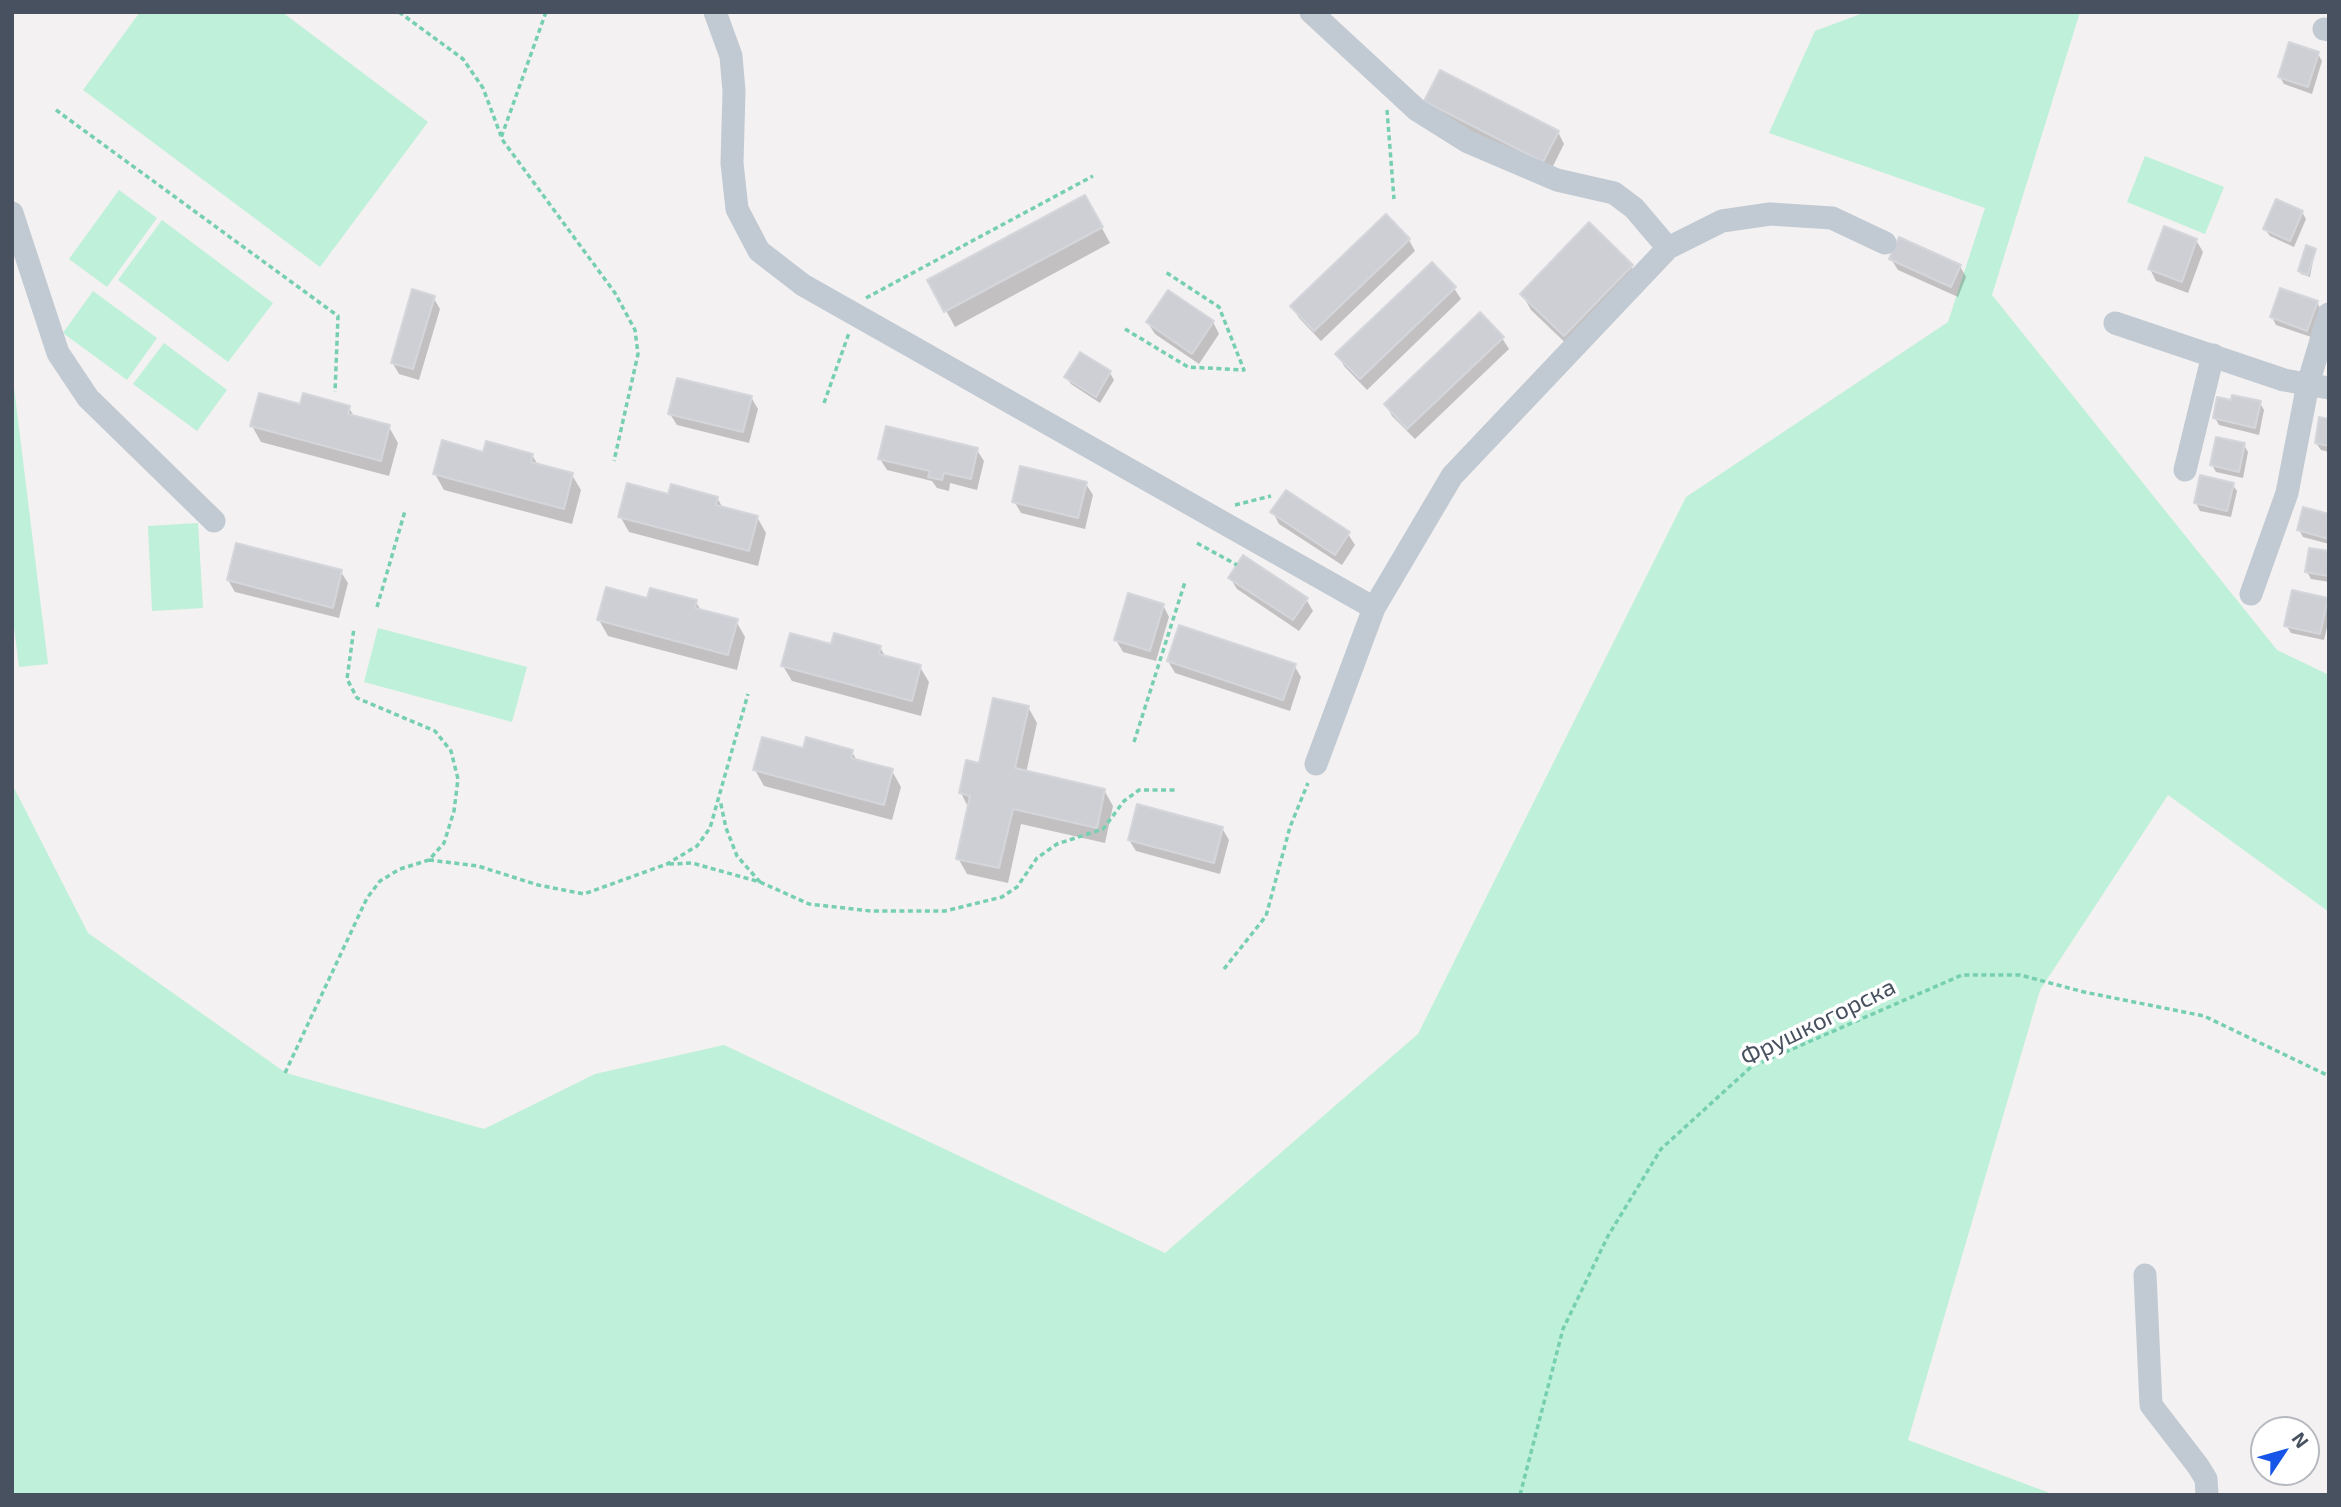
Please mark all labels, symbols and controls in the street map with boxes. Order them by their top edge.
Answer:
street label: Фрушкогорска [1736,972,1900,1072]
north arrow [2250,1416,2320,1486]
text: N [2287,1427,2314,1452]

